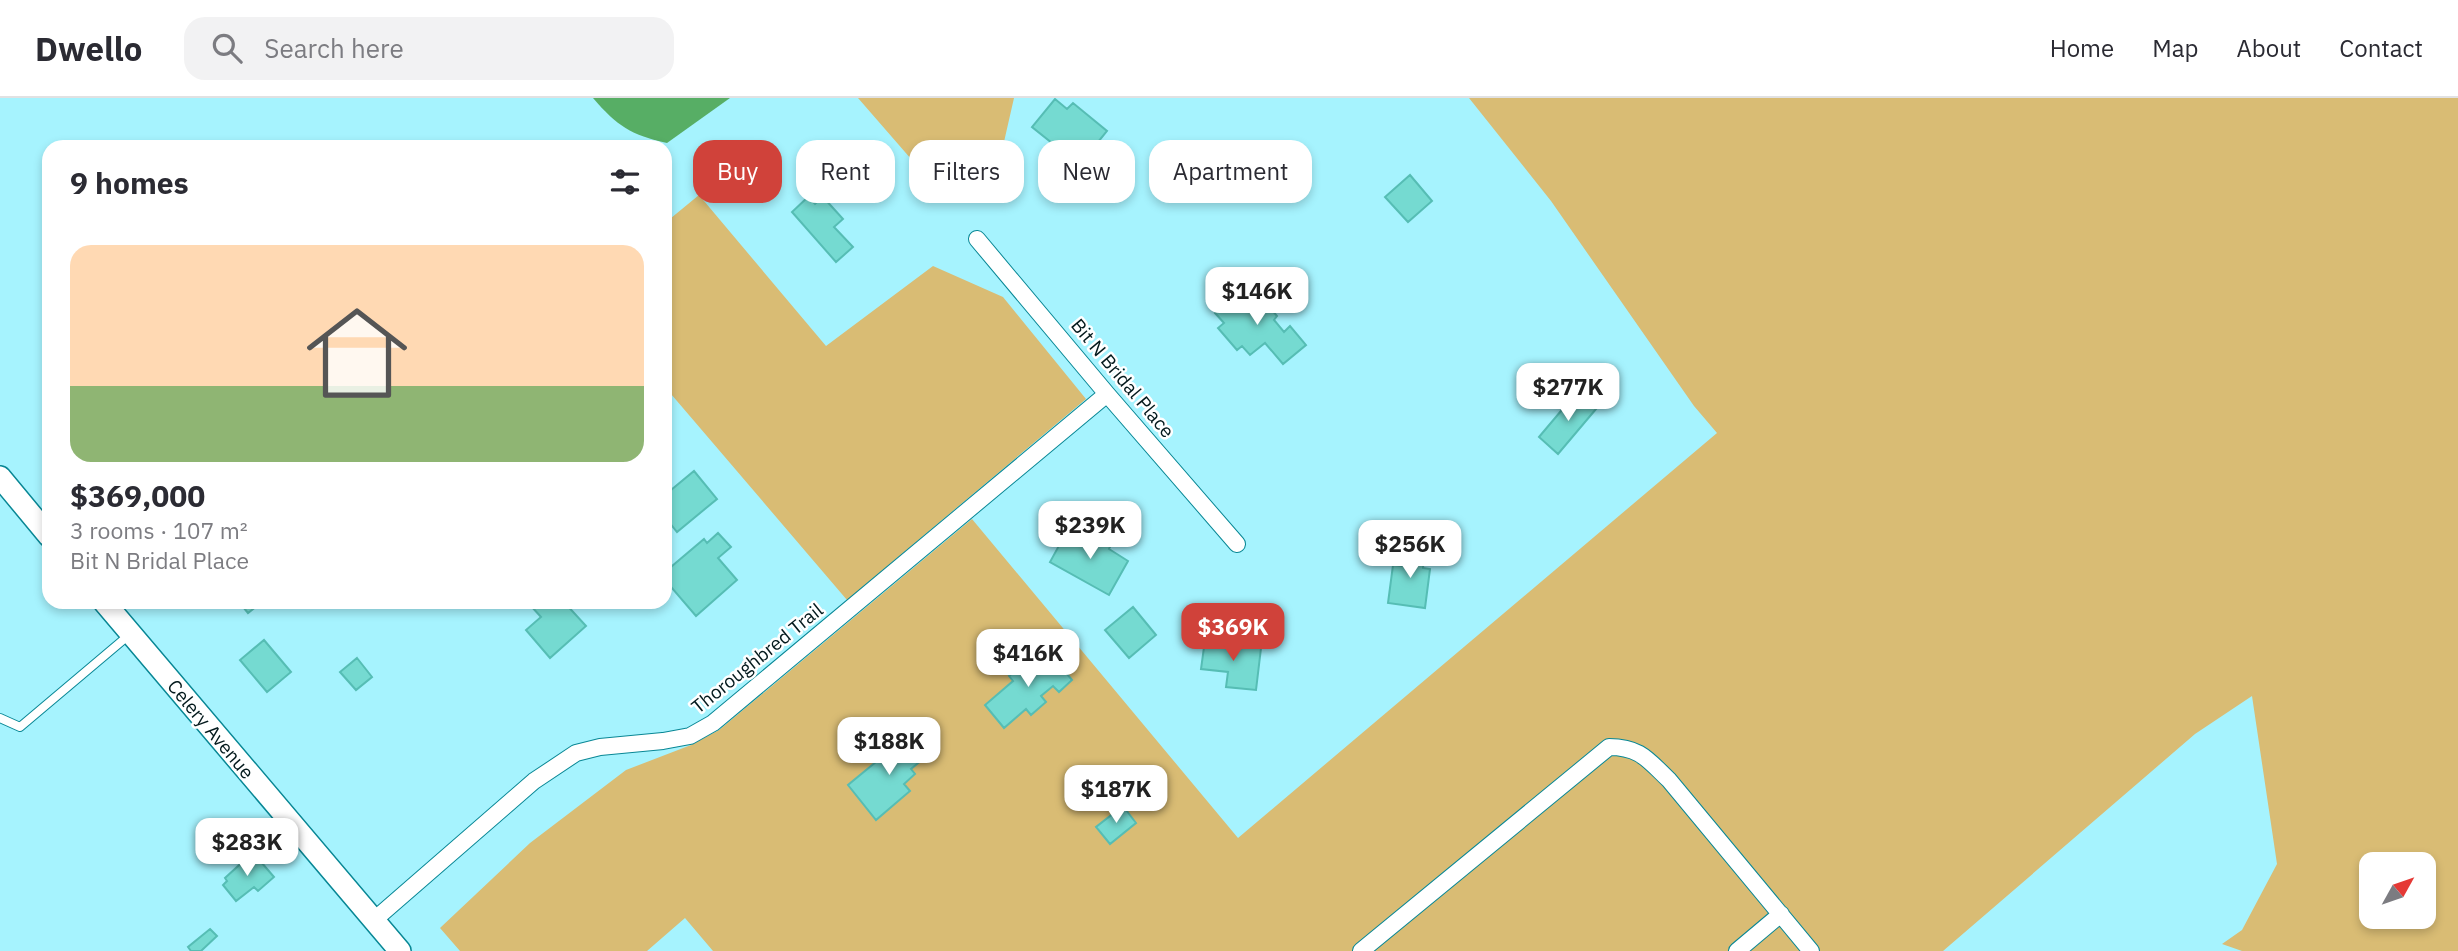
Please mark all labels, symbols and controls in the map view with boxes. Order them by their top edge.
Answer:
search box [184,17,674,80]
text: Dwello [35,27,142,70]
icon: search [208,29,246,67]
text: Search here [264,31,404,65]
text: Home [2050,32,2114,64]
text: Map [2152,32,2198,64]
text: About [2236,32,2301,64]
text: Contact [2339,32,2423,64]
chip: Buy [693,140,782,203]
chip: Rent [796,140,895,203]
chip: Filters [909,140,1024,203]
chip: New [1038,140,1135,203]
chip: Apartment [1149,140,1312,203]
text: 9 homes [70,163,189,202]
icon: filters [606,163,644,201]
pin: $146K [1208,268,1306,327]
text: $146K [1221,275,1293,305]
icon: home [294,290,420,416]
street label: Bit N Bridal Place [1066,314,1180,442]
pin: $277K [1519,364,1617,423]
text: $277K [1532,371,1604,401]
text: $369,000 [70,476,205,515]
pin: $239K [1041,502,1139,561]
text: $239K [1054,509,1126,539]
text: 3 rooms · 107 m² [70,515,248,545]
pin: $256K [1361,520,1459,580]
text: $256K [1374,528,1446,558]
text: Bit N Bridal Place [70,545,249,575]
street label: Thoroughbred Trail [686,598,828,718]
pin: $369K [1184,603,1282,663]
text: $369K [1197,611,1269,641]
pin: $416K [979,630,1077,689]
text: $416K [992,637,1064,667]
street label: Celery Avenue [162,674,260,784]
pin: $188K [840,718,938,777]
text: $188K [853,725,925,755]
pin: $187K [1067,766,1165,825]
text: $187K [1080,773,1152,803]
pin: $283K [198,818,296,878]
text: $283K [211,826,283,856]
north arrow [2359,852,2436,929]
map controls [2359,852,2436,929]

